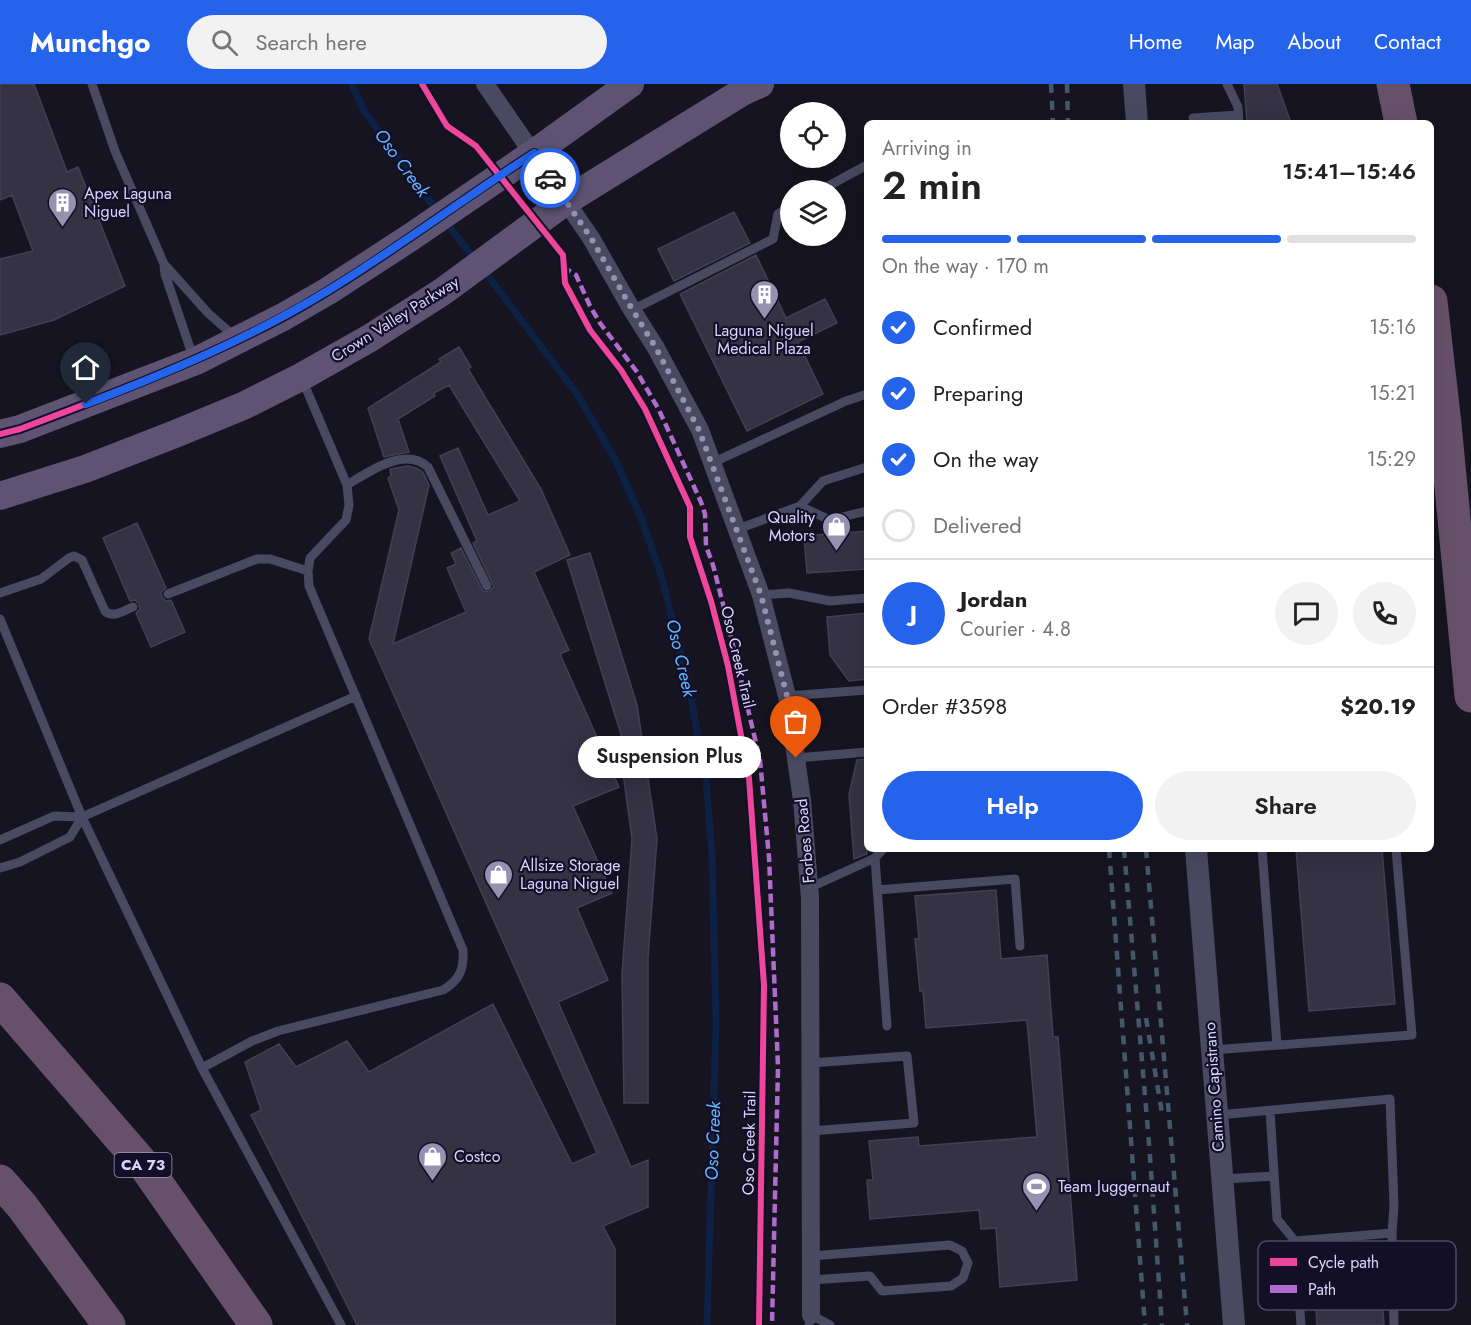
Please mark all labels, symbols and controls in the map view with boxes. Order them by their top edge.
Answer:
search box [187,15,607,69]
text: Munchgo [30,22,151,63]
icon: search [208,26,241,59]
text: Search here [256,26,367,58]
text: Home [1129,27,1182,57]
text: Map [1215,27,1255,57]
text: About [1288,27,1341,57]
text: Contact [1374,27,1441,57]
map controls [780,102,846,246]
button: locate [780,102,846,168]
water label: Oso Creek [368,123,437,204]
text: Arriving in [882,134,972,163]
courier [520,148,580,208]
text: 15:41–15:46 [1282,155,1416,187]
text: 2 min [882,157,982,214]
icon: car [534,162,567,195]
button: layers [780,180,846,246]
place label: Apex Laguna Niguel [84,182,172,223]
building icon: Apex Laguna Niguel [47,186,79,228]
text: On the way · 170 m [882,252,1049,281]
street label: Crown Valley Parkway [327,270,464,368]
building icon: Laguna Niguel Medical Plaza [748,278,780,320]
icon: check [882,311,915,344]
text: Confirmed [933,311,1032,343]
text: 15:16 [1369,313,1416,342]
place label: Laguna Niguel Medical Plaza [714,319,814,360]
pin [60,342,111,404]
icon: home [69,351,102,384]
icon: check [882,377,915,410]
text: Preparing [933,377,1024,409]
text: 15:21 [1369,379,1416,408]
icon: check [882,443,915,476]
text: On the way [933,443,1038,475]
text: 15:29 [1367,445,1416,474]
place label: Quality Motors [768,506,816,547]
text: Delivered [933,509,1022,541]
shop icon: Quality Motors [820,510,852,552]
button: chat [1275,582,1338,645]
button: phone [1353,582,1416,645]
text: Jordan [960,583,1027,615]
text: J [910,597,917,629]
street label: Oso Creek Trail [715,604,761,710]
text: Courier · 4.8 [960,615,1071,644]
water label: Oso Creek [659,616,703,701]
text: Order #3598 [882,690,1007,722]
text: $20.19 [1340,690,1416,722]
pin [770,696,821,758]
icon: bag [779,705,812,738]
callout: Suspension Plus [577,737,760,779]
text: Suspension Plus [596,742,743,771]
button: Help [882,771,1143,840]
button: Share [1155,771,1416,840]
street label: Forbes Road [790,798,820,884]
place label: Allsize Storage Laguna Niguel [520,854,621,895]
shop icon: Allsize Storage Laguna Niguel [483,858,515,900]
street label: Camino Capistrano [1198,1021,1230,1153]
street label: Oso Creek Trail [737,1091,761,1195]
water label: Oso Creek [699,1100,727,1181]
shop icon: Costco [417,1140,449,1182]
place label: Costco [454,1145,501,1168]
road number: CA 73 [114,1153,172,1177]
sports icon: Team Juggernaut [1021,1170,1053,1212]
place label: Team Juggernaut [1058,1175,1170,1198]
legend [1258,1241,1456,1310]
text: Cycle path [1308,1251,1379,1274]
text: Path [1308,1278,1336,1301]

